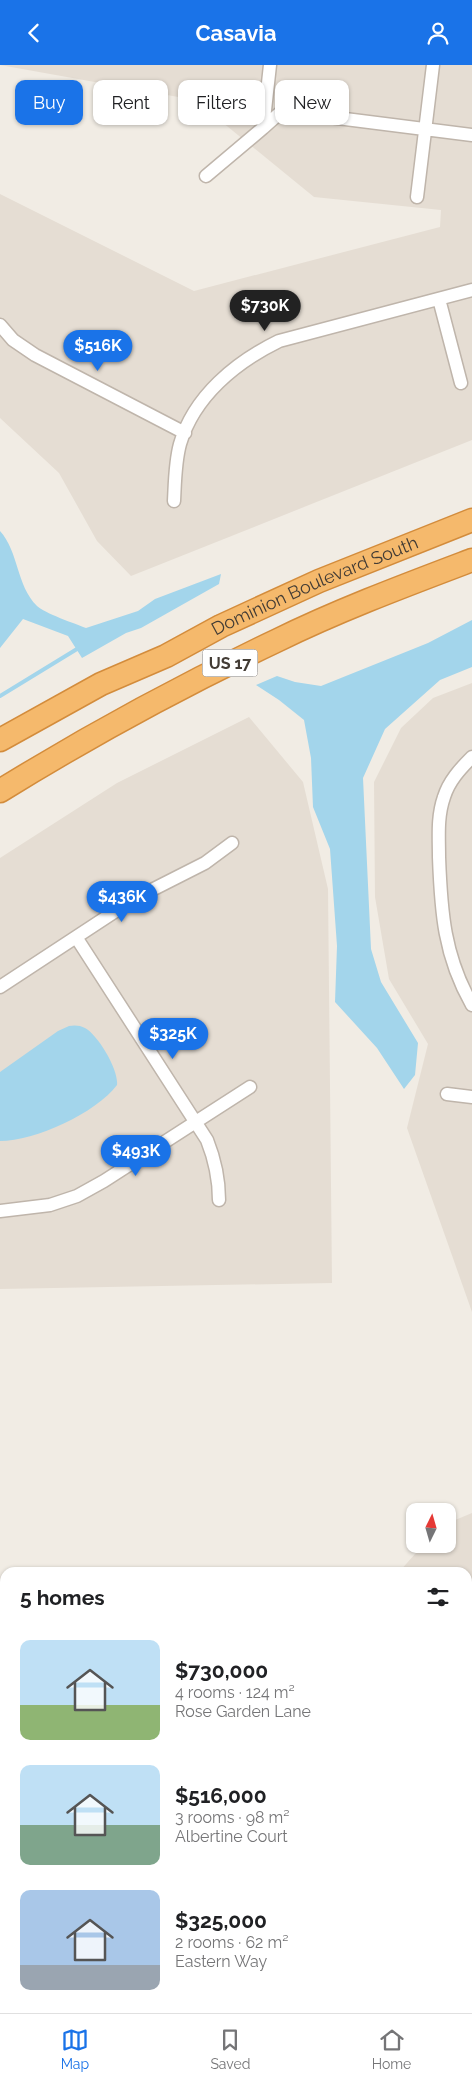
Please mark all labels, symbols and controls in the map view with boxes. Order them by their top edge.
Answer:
icon: back [20,19,48,47]
icon: person [424,19,452,47]
text: Casavia [195,20,277,46]
chip: Buy [15,80,83,125]
chip: Rent [93,80,168,125]
chip: Filters [178,80,265,125]
chip: New [275,80,349,125]
pin: $730K [230,289,300,332]
text: $730K [241,296,289,315]
pin: $516K [63,329,133,372]
text: $516K [74,336,122,355]
street label: Dominion Boulevard South [207,532,421,639]
road number: US 17 [202,649,258,677]
pin: $436K [87,881,157,923]
text: $436K [98,887,146,906]
pin: $325K [138,1017,208,1060]
text: $325K [149,1024,197,1043]
pin: $493K [101,1135,171,1177]
text: $493K [112,1141,160,1160]
north arrow [406,1503,456,1553]
map controls [406,1503,456,1553]
icon: filters [424,1583,452,1611]
text: 5 homes [20,1585,105,1610]
text: $730,000 [175,1658,268,1683]
icon: home [60,1660,120,1720]
text: 4 rooms · 124 m² [175,1683,295,1702]
text: Rose Garden Lane [175,1702,311,1721]
text: $516,000 [175,1783,267,1808]
icon: home [60,1785,120,1845]
text: 3 rooms · 98 m² [175,1808,290,1827]
text: Albertine Court [175,1827,288,1846]
text: $325,000 [175,1908,267,1933]
icon: home [60,1910,120,1970]
text: 2 rooms · 62 m² [175,1933,288,1952]
text: Eastern Way [175,1952,267,1971]
tab: Map [61,2026,89,2072]
tab: Saved [210,2026,250,2072]
tab: Home [372,2026,411,2072]

